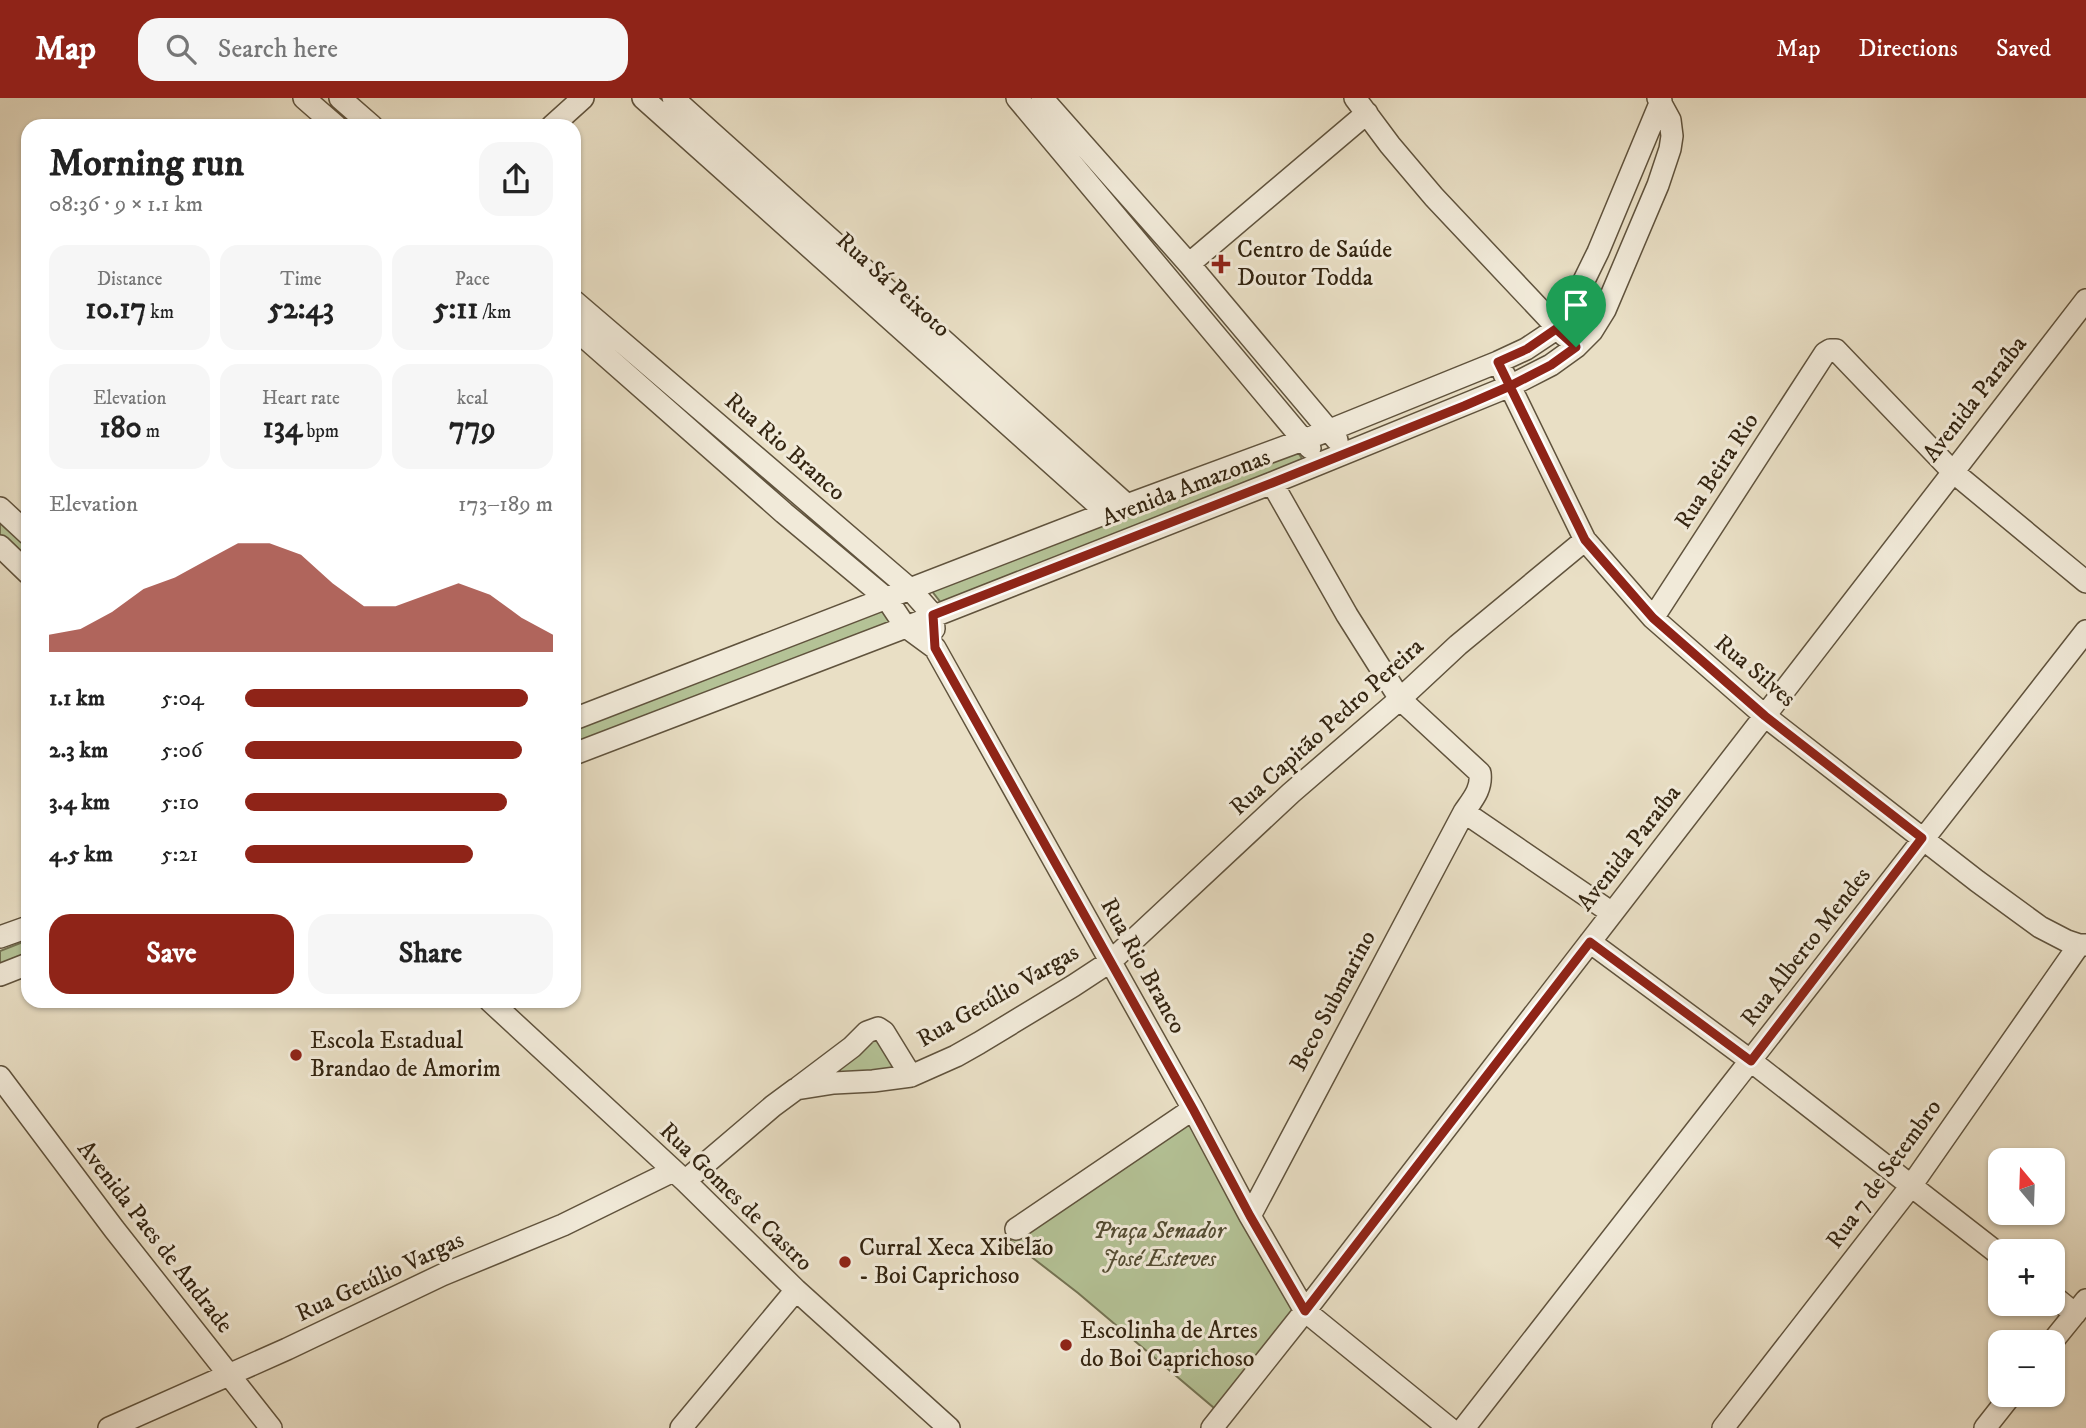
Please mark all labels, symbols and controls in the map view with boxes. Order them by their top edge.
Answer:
search box [138,18,628,81]
text: Map [35,29,96,70]
icon: search [162,30,200,68]
text: Search here [218,33,338,66]
text: Map [1776,34,1821,64]
text: Directions [1859,34,1958,64]
text: Saved [1996,34,2051,64]
text: Morning run [49,140,244,188]
button: share [479,142,553,216]
text: 08:36 · 9 × 1.1 km [49,190,203,219]
street label: Rua Sá Peixoto [830,226,956,344]
place label: Centro de Saúde Doutor Todda [1237,235,1392,293]
marker: Centro de Saúde Doutor Todda [1211,254,1231,274]
text: Distance [97,268,162,291]
text: Time [280,268,322,291]
text: Pace [455,268,490,291]
pin [1546,275,1606,347]
icon: arrive [1557,286,1595,324]
text: 10.17 [85,291,146,328]
text: 52:43 [268,291,334,328]
text: 5:11 [433,291,478,328]
text: km [146,301,174,324]
text: /km [478,301,511,324]
street label: Avenida Paraíba [1916,329,2034,468]
street label: Rua Rio Branco [718,386,852,508]
text: Elevation [93,387,166,410]
text: Heart rate [262,387,340,410]
text: kcal [457,387,488,410]
street label: Rua Beira Rio [1668,407,1766,535]
text: 180 [99,410,142,447]
text: 134 [263,410,302,447]
text: 779 [449,410,496,447]
text: m [142,420,160,443]
text: bpm [302,420,339,443]
street label: Avenida Amazonas [1098,442,1274,534]
text: Elevation [49,490,138,519]
text: 173–189 m [458,490,553,519]
street label: Rua Silves [1708,628,1802,714]
street label: Rua Capitão Pedro Pereira [1224,631,1431,822]
text: 1.1 km [49,684,105,713]
text: 5:04 [161,684,204,713]
text: 2.3 km [49,736,108,765]
text: 5:06 [161,736,203,765]
street label: Avenida Paraíba [1570,778,1688,917]
text: 3.4 km [49,788,110,817]
text: 5:10 [161,788,199,817]
text: 4.5 km [49,840,113,869]
text: 5:21 [161,840,198,869]
street label: Rua Alberto Mendes [1734,861,1878,1033]
street label: Rua Rio Branco [1093,893,1193,1039]
button: Save [49,914,294,994]
button: Share [308,914,553,994]
street label: Beco Submarino [1283,925,1383,1077]
street label: Rua Getúlio Vargas [912,938,1084,1054]
place label: Escola Estadual Brandao de Amorim [310,1026,501,1084]
marker: Escola Estadual Brandao de Amorim [288,1047,304,1063]
street label: Rua 7 de Setembro [1820,1093,1948,1255]
street label: Rua Gomes de Castro [653,1116,819,1278]
street label: Avenida Paes de Andrade [70,1135,240,1339]
north arrow [1988,1148,2065,1225]
map controls [1988,1148,2065,1407]
park label: Praça Senador José Esteves [1093,1216,1228,1274]
street label: Rua Getúlio Vargas [291,1225,469,1329]
place label: Curral Xeca Xibelão - Boi Caprichoso [859,1233,1054,1291]
button: + [1988,1239,2065,1316]
marker: Curral Xeca Xibelão - Boi Caprichoso [837,1254,853,1270]
place label: Escolinha de Artes do Boi Caprichoso [1080,1316,1258,1374]
button: − [1988,1330,2065,1407]
marker: Escolinha de Artes do Boi Caprichoso [1058,1337,1074,1353]

